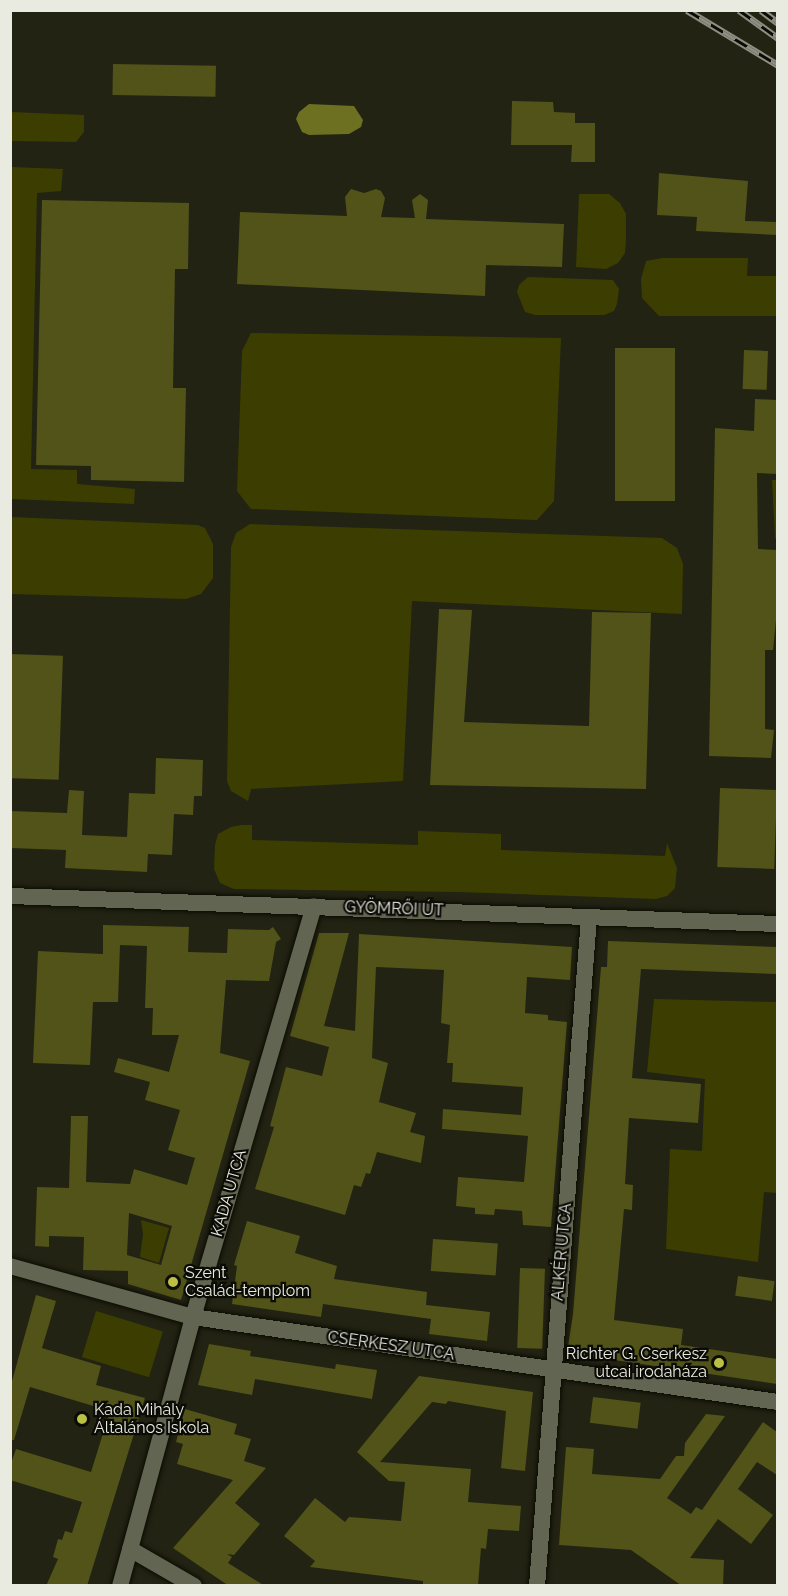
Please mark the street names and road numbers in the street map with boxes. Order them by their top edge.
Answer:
street label: GYÖMRŐI ÚT [344,898,444,920]
street label: KADA UTCA [207,1147,251,1239]
street label: ALKÉR UTCA [548,1202,576,1302]
street label: CSERKESZ UTCA [326,1328,456,1364]

